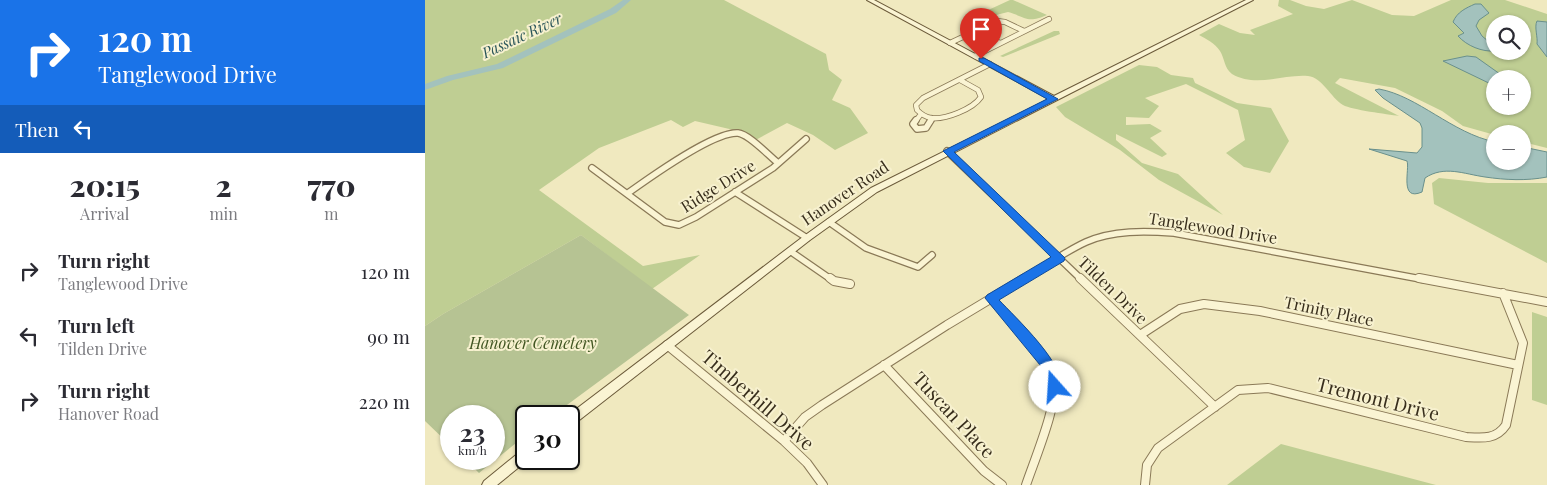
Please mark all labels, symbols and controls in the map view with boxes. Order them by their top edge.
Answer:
water label: Passaic River [478,8,565,63]
pin [960,8,1002,59]
text: 120 m [98,14,192,61]
icon: arrive [967,15,995,43]
map controls [1486,15,1531,170]
button: search [1486,15,1531,60]
icon: right [15,20,80,85]
text: Tanglewood Drive [98,59,277,89]
button: + [1486,70,1531,115]
icon: left [69,115,97,143]
text: Then [15,116,59,142]
button: − [1486,125,1531,170]
street label: Ridge Drive [677,154,759,217]
street label: Hanover Road [797,156,893,230]
text: 20:15 [70,165,140,205]
text: 2 [216,165,232,205]
text: 770 [307,165,355,205]
text: Arrival [80,203,129,224]
text: min [209,203,238,224]
text: m [324,203,339,224]
street label: Tanglewood Drive [1147,207,1279,248]
text: Turn right [58,247,150,273]
street label: Tilden Drive [1074,251,1153,328]
icon: right [15,257,43,285]
text: 120 m [361,258,410,284]
text: Tanglewood Drive [58,273,188,294]
street label: Trinity Place [1282,291,1376,330]
text: Turn left [58,312,135,338]
icon: left [15,322,43,350]
text: 90 m [367,323,410,349]
park label: Hanover Cemetery [468,332,597,353]
text: Tilden Drive [58,338,147,359]
street label: Timberhill Drive [697,343,821,455]
position arrow [1028,360,1080,412]
street label: Tuscan Place [908,365,1002,463]
street label: Tremont Drive [1314,370,1442,426]
text: Turn right [58,377,150,403]
icon: right [15,387,43,415]
text: 220 m [359,388,410,414]
text: Hanover Road [58,403,159,424]
speed limit sign: 30 [515,405,580,470]
text: 23 [460,415,485,448]
text: km/h [458,442,487,458]

